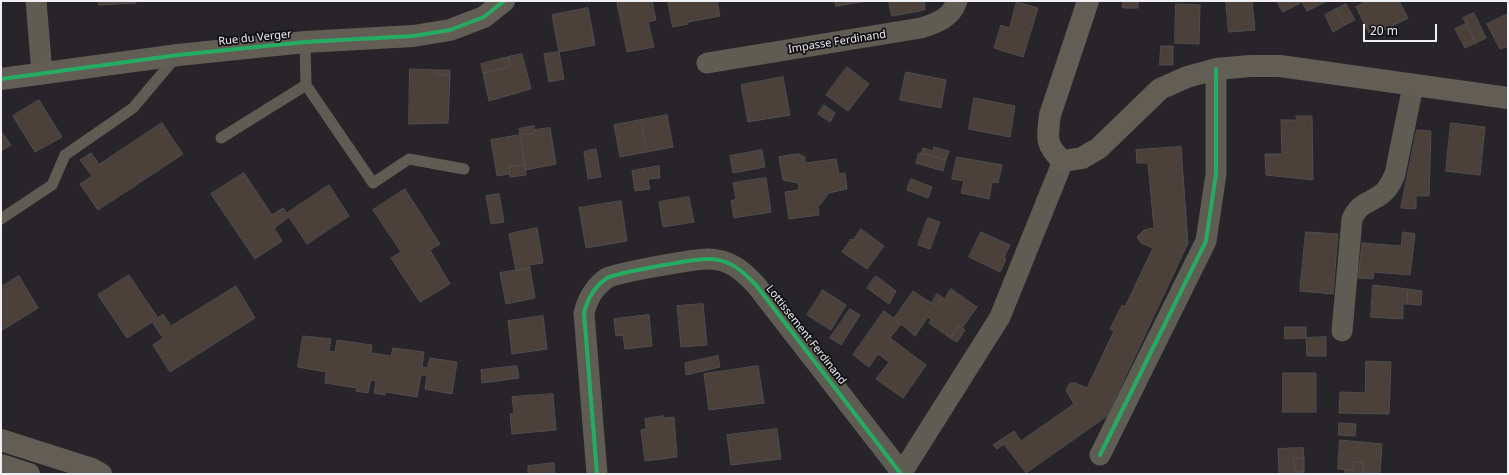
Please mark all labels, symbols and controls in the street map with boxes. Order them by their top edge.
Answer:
scale bar [1365,16,1439,42]
text: 20 m [1370,22,1398,39]
street label: Rue du Verger [218,28,292,48]
street label: Impasse Ferdinand [787,28,887,56]
street label: Lottissement Ferdinand [763,283,849,387]

